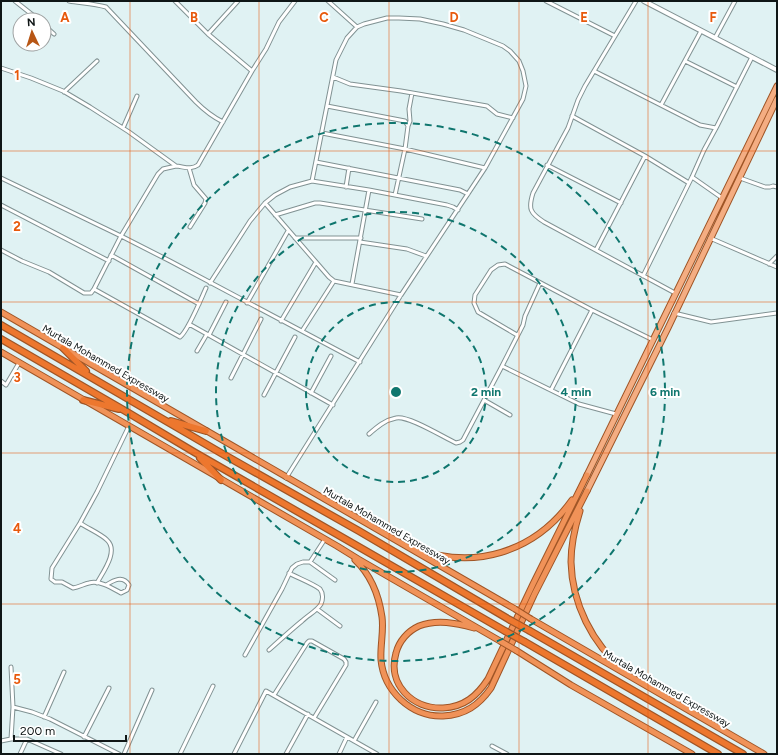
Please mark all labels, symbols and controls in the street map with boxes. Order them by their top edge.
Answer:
text: A [60,10,70,25]
text: B [190,10,198,25]
text: C [319,10,329,25]
text: D [449,10,459,25]
text: E [580,10,588,25]
text: F [709,10,717,25]
north arrow [12,12,52,52]
text: N [27,16,36,29]
text: 1 [14,68,20,83]
text: 2 [13,219,21,234]
street label: Murtala Mohammed Expressway [40,322,172,406]
text: 3 [13,370,21,385]
centre of rings [389,385,403,399]
text: 2 min [471,385,501,399]
text: 4 min [561,385,592,399]
text: 6 min [650,385,680,399]
street label: Murtala Mohammed Expressway [321,484,453,568]
text: 4 [13,521,21,536]
street label: Murtala Mohammed Expressway [601,647,733,731]
text: 5 [13,672,21,687]
scale bar [14,717,126,743]
text: 200 m [20,724,55,738]

